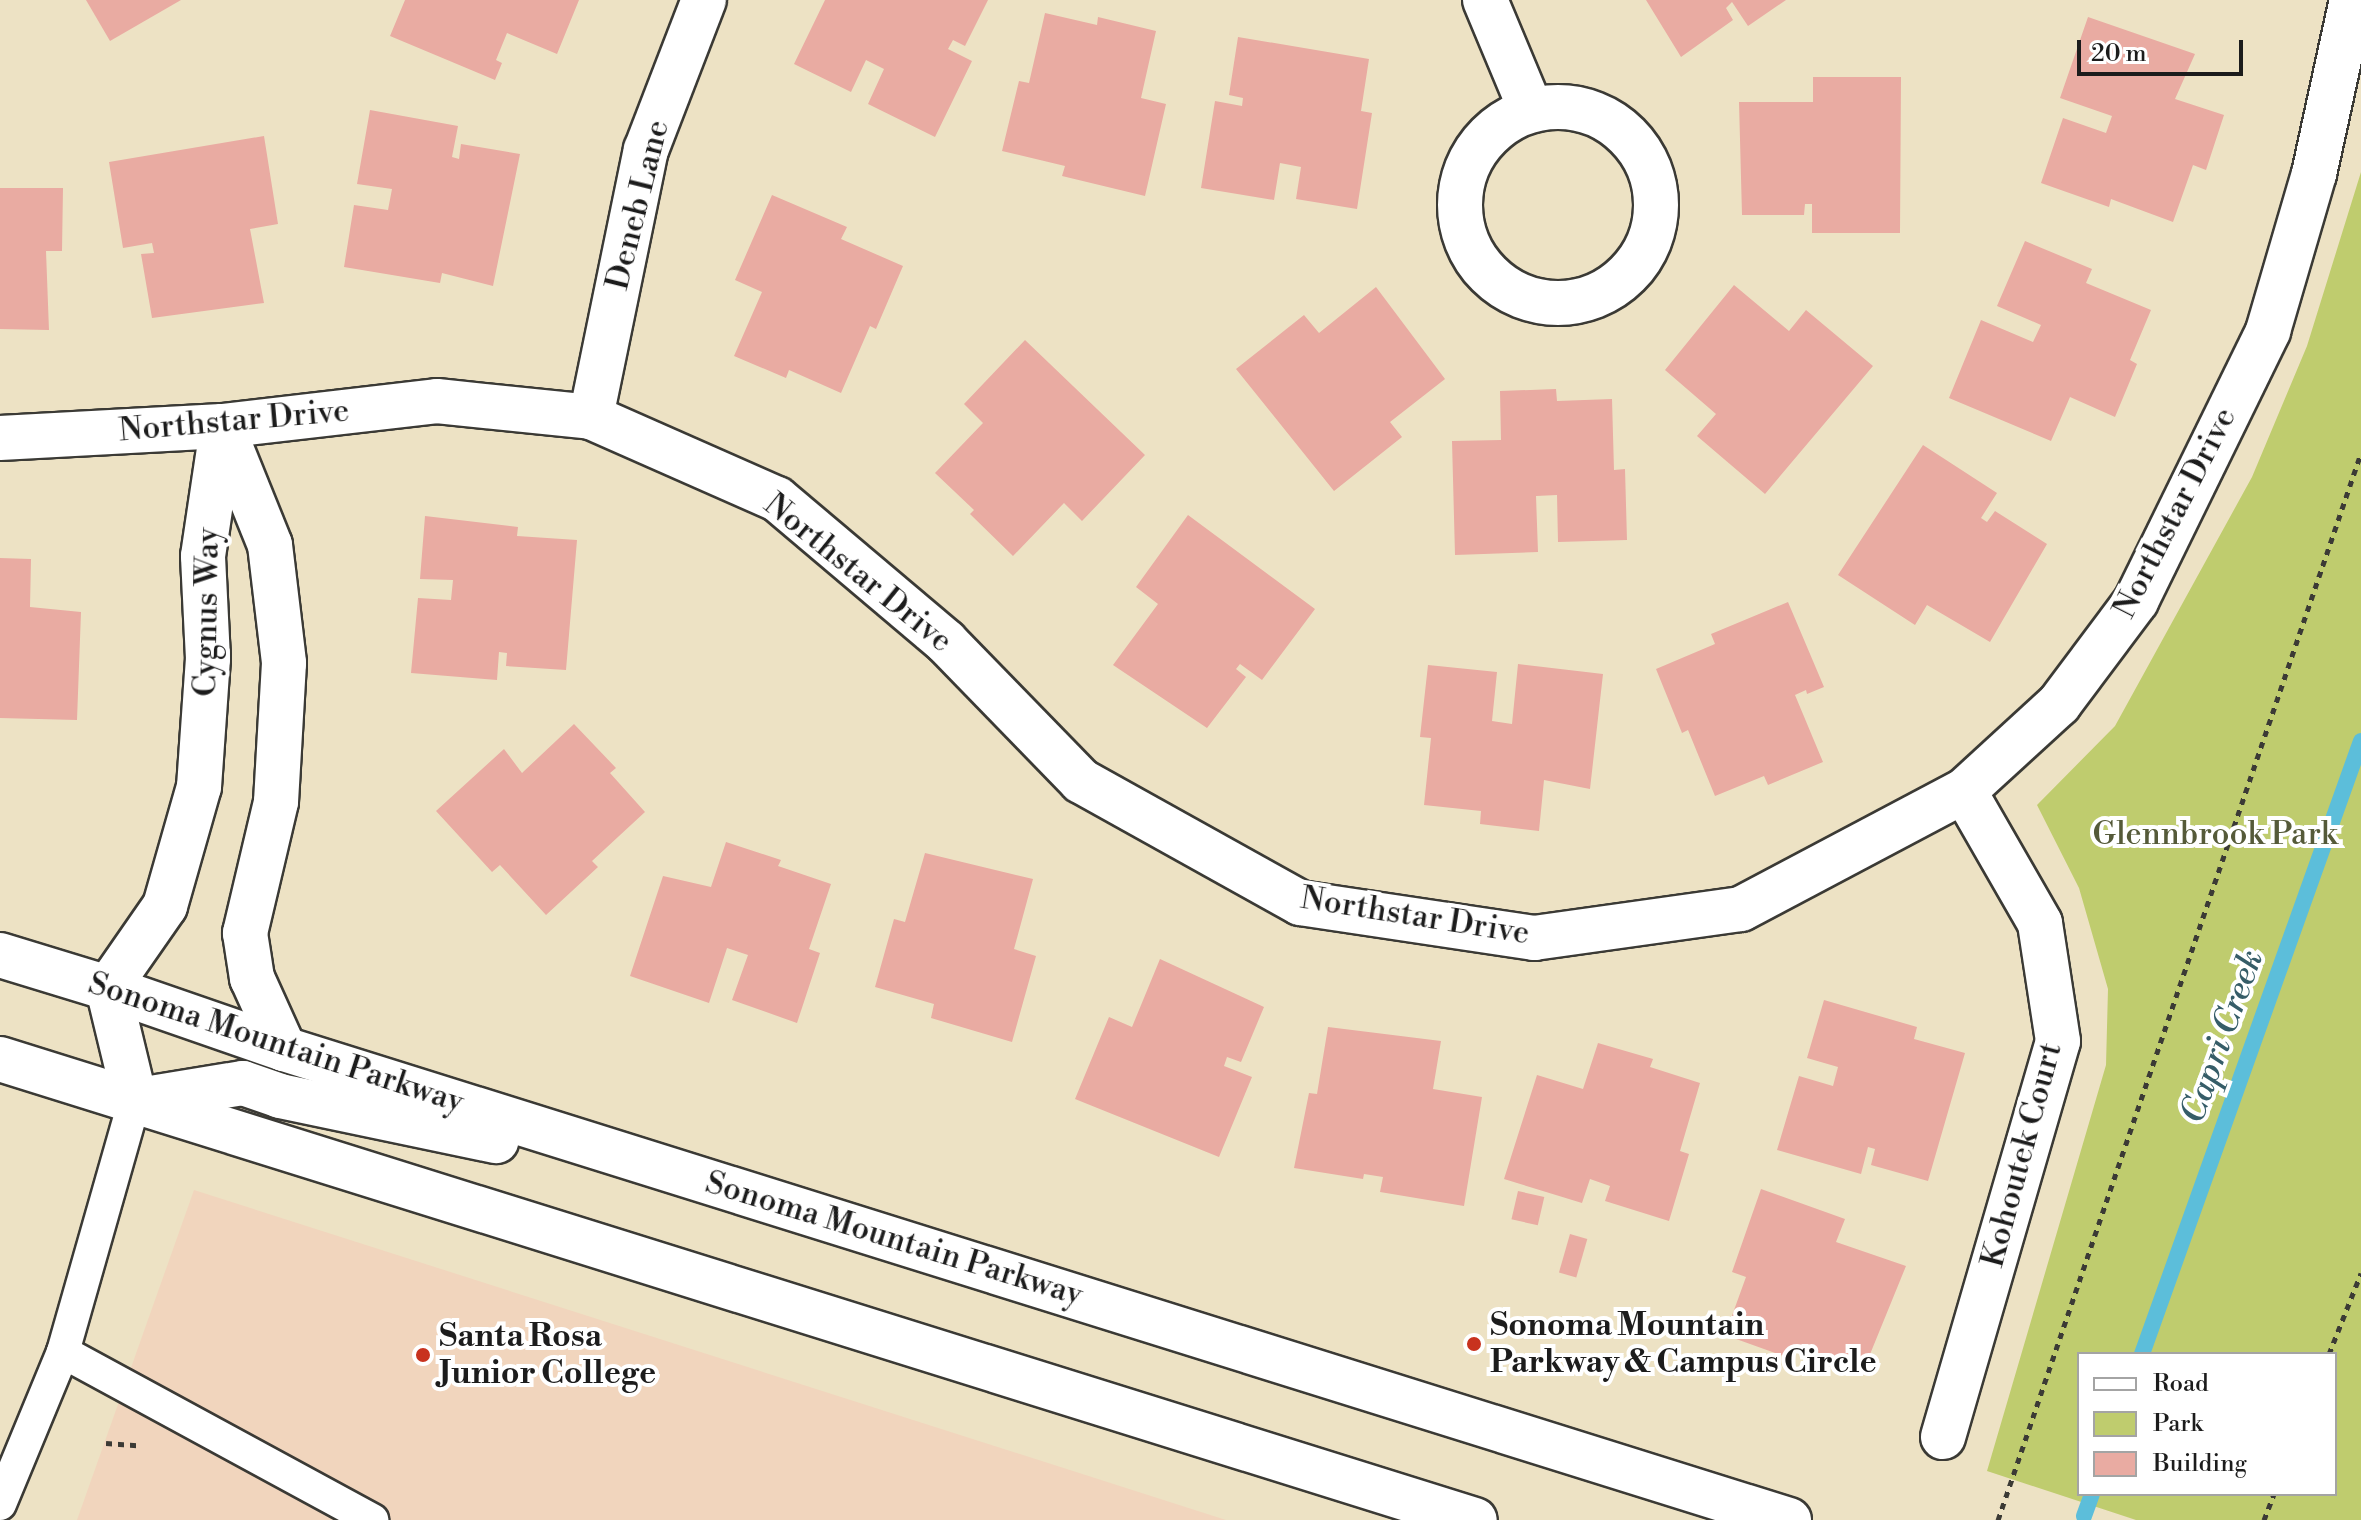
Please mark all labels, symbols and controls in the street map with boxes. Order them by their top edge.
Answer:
scale bar [2081,24,2247,74]
text: 20 m [2091,39,2147,69]
street label: Deneb Lane [598,116,678,294]
street label: Northstar Drive [117,392,351,450]
street label: Northstar Drive [2105,401,2245,625]
street label: Northstar Drive [756,485,960,661]
street label: Cygnus Way [186,527,228,697]
park label: Glennbrook Park [2093,815,2337,853]
street label: Northstar Drive [1298,879,1532,953]
water label: Capri Creek [2173,945,2273,1129]
street label: Sonoma Mountain Parkway [84,964,468,1122]
street label: Kohoutek Court [1974,1038,2070,1272]
street label: Sonoma Mountain Parkway [701,1163,1087,1315]
place label: Sonoma Mountain Parkway & Campus Circle [1490,1307,1877,1382]
place label: Santa Rosa Junior College [439,1318,656,1393]
marker: Sonoma Mountain Parkway & Campus Circle [1465,1335,1483,1353]
marker: Santa Rosa Junior College [414,1346,432,1364]
legend [2077,1352,2337,1496]
text: Road [2153,1369,2209,1399]
text: Park [2153,1409,2203,1439]
text: Building [2153,1449,2247,1479]

